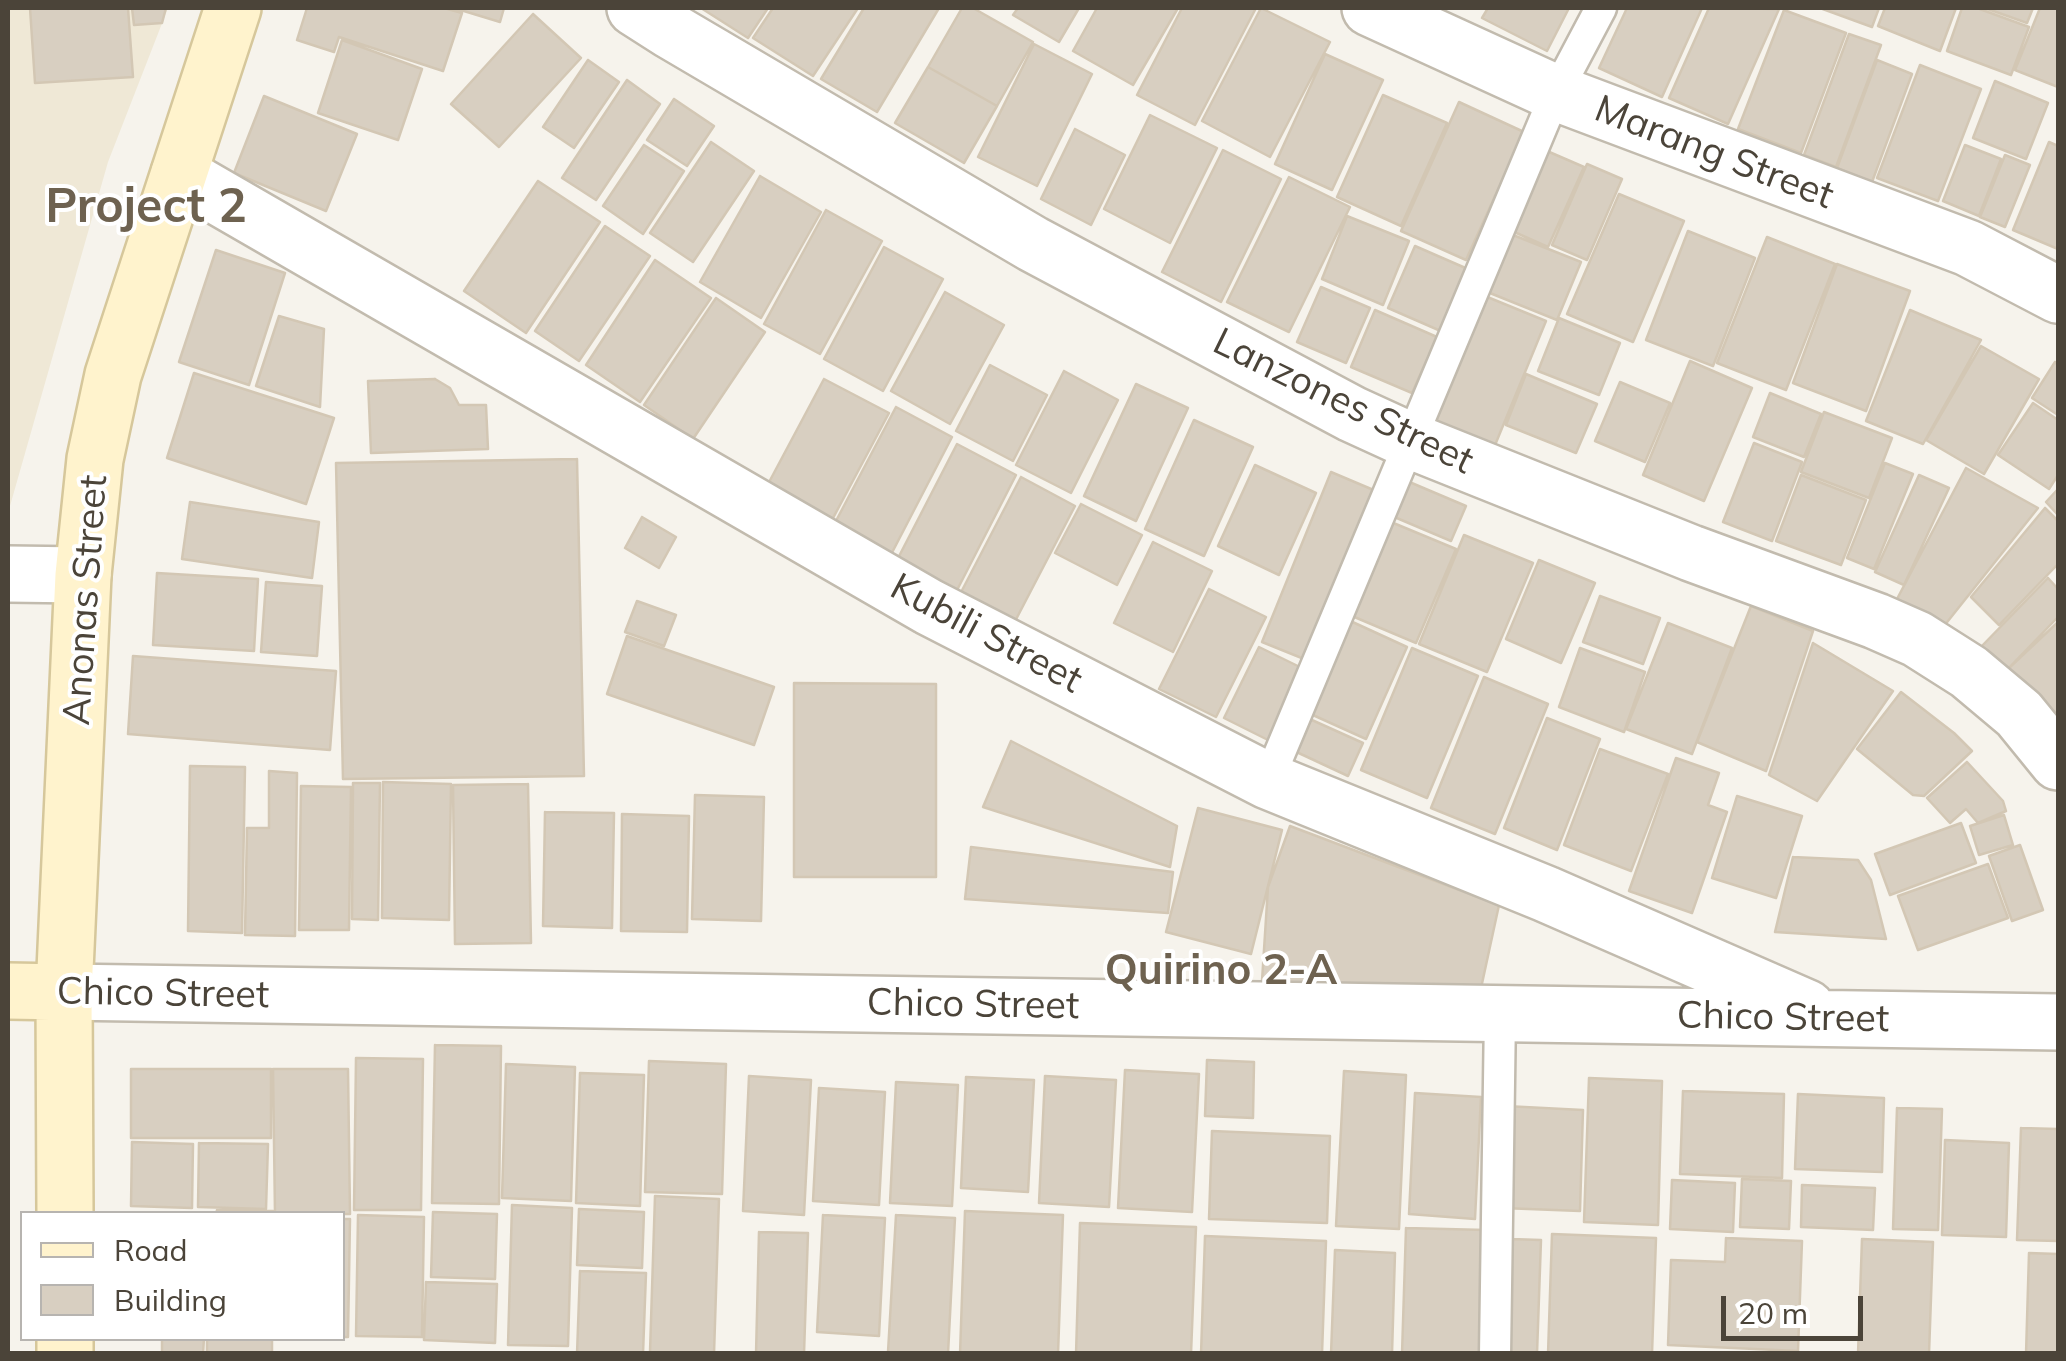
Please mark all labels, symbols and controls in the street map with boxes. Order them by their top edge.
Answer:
street label: Marang Street [1588,87,1840,219]
district label: Project 2 [45,179,247,237]
street label: Lanzones Street [1206,319,1480,485]
street label: Anonas Street [55,473,117,727]
street label: Kubili Street [882,564,1090,704]
district label: Quirino 2-A [1105,946,1337,996]
street label: Chico Street [56,969,270,1019]
street label: Chico Street [866,980,1080,1030]
street label: Chico Street [1676,993,1890,1043]
legend [20,1211,345,1341]
text: Road [114,1231,188,1269]
scale bar [1726,1276,1868,1338]
text: Building [114,1281,227,1319]
text: 20 m [1738,1294,1808,1332]

